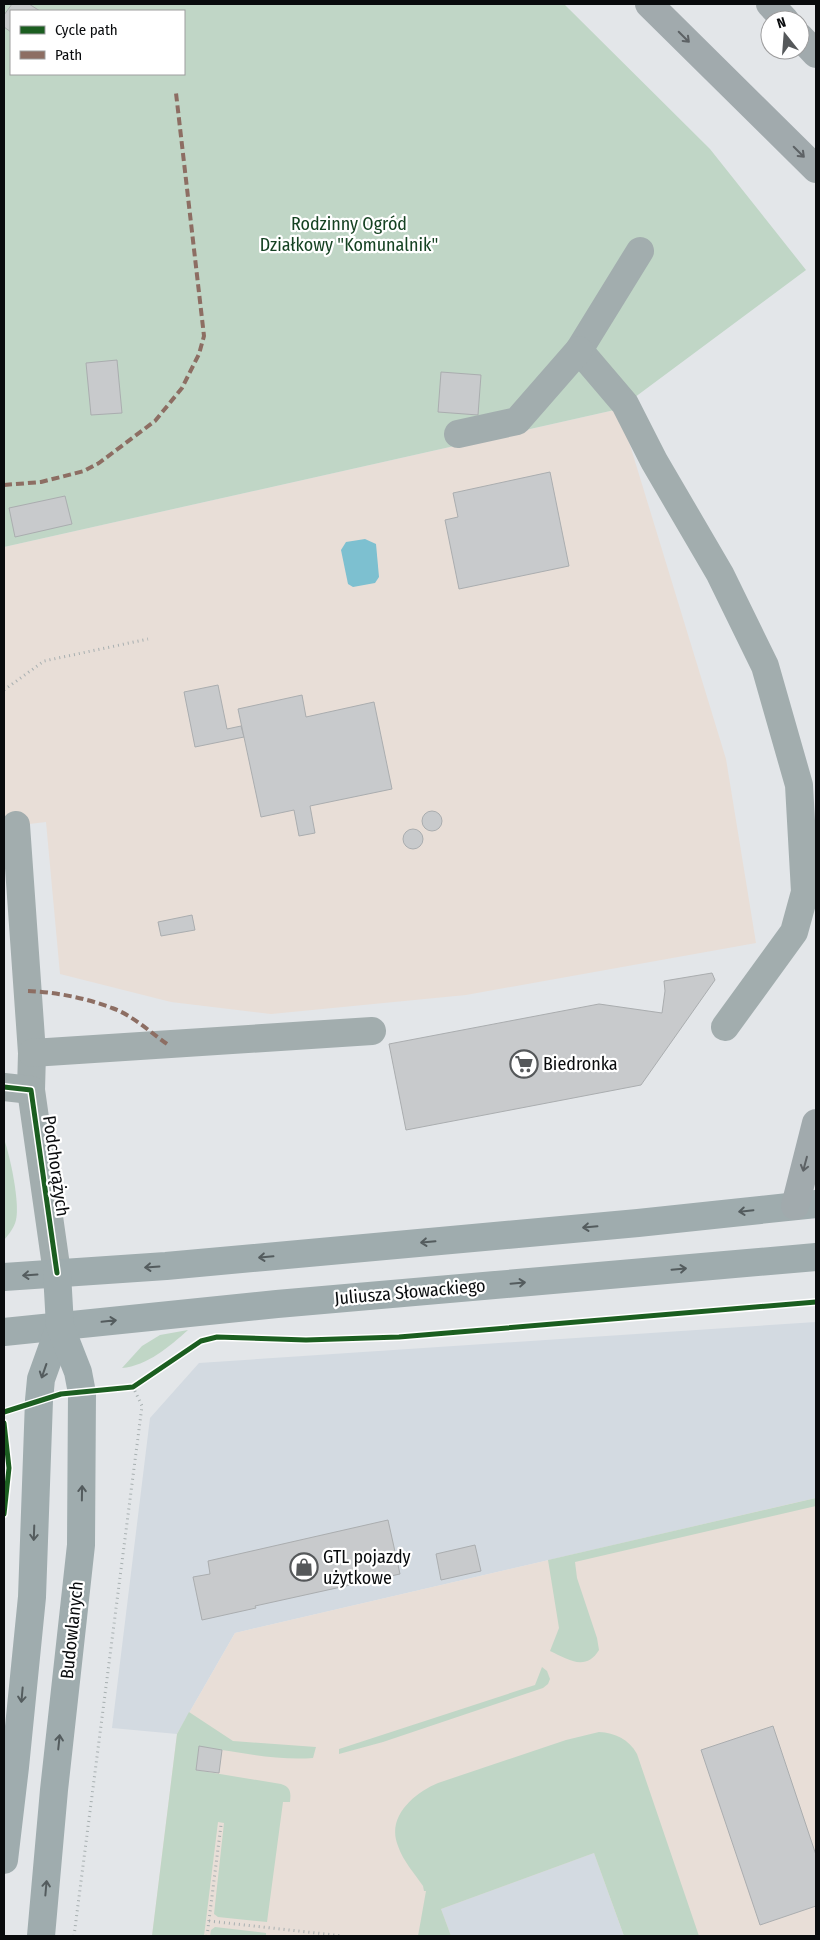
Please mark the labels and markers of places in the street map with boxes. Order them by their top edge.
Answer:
supermarket icon: Biedronka [509,1049,539,1079]
place label: Biedronka [543,1053,618,1075]
place label: GTL pojazdy użytkowe [323,1546,411,1589]
shop icon: GTL pojazdy użytkowe [289,1552,319,1582]

